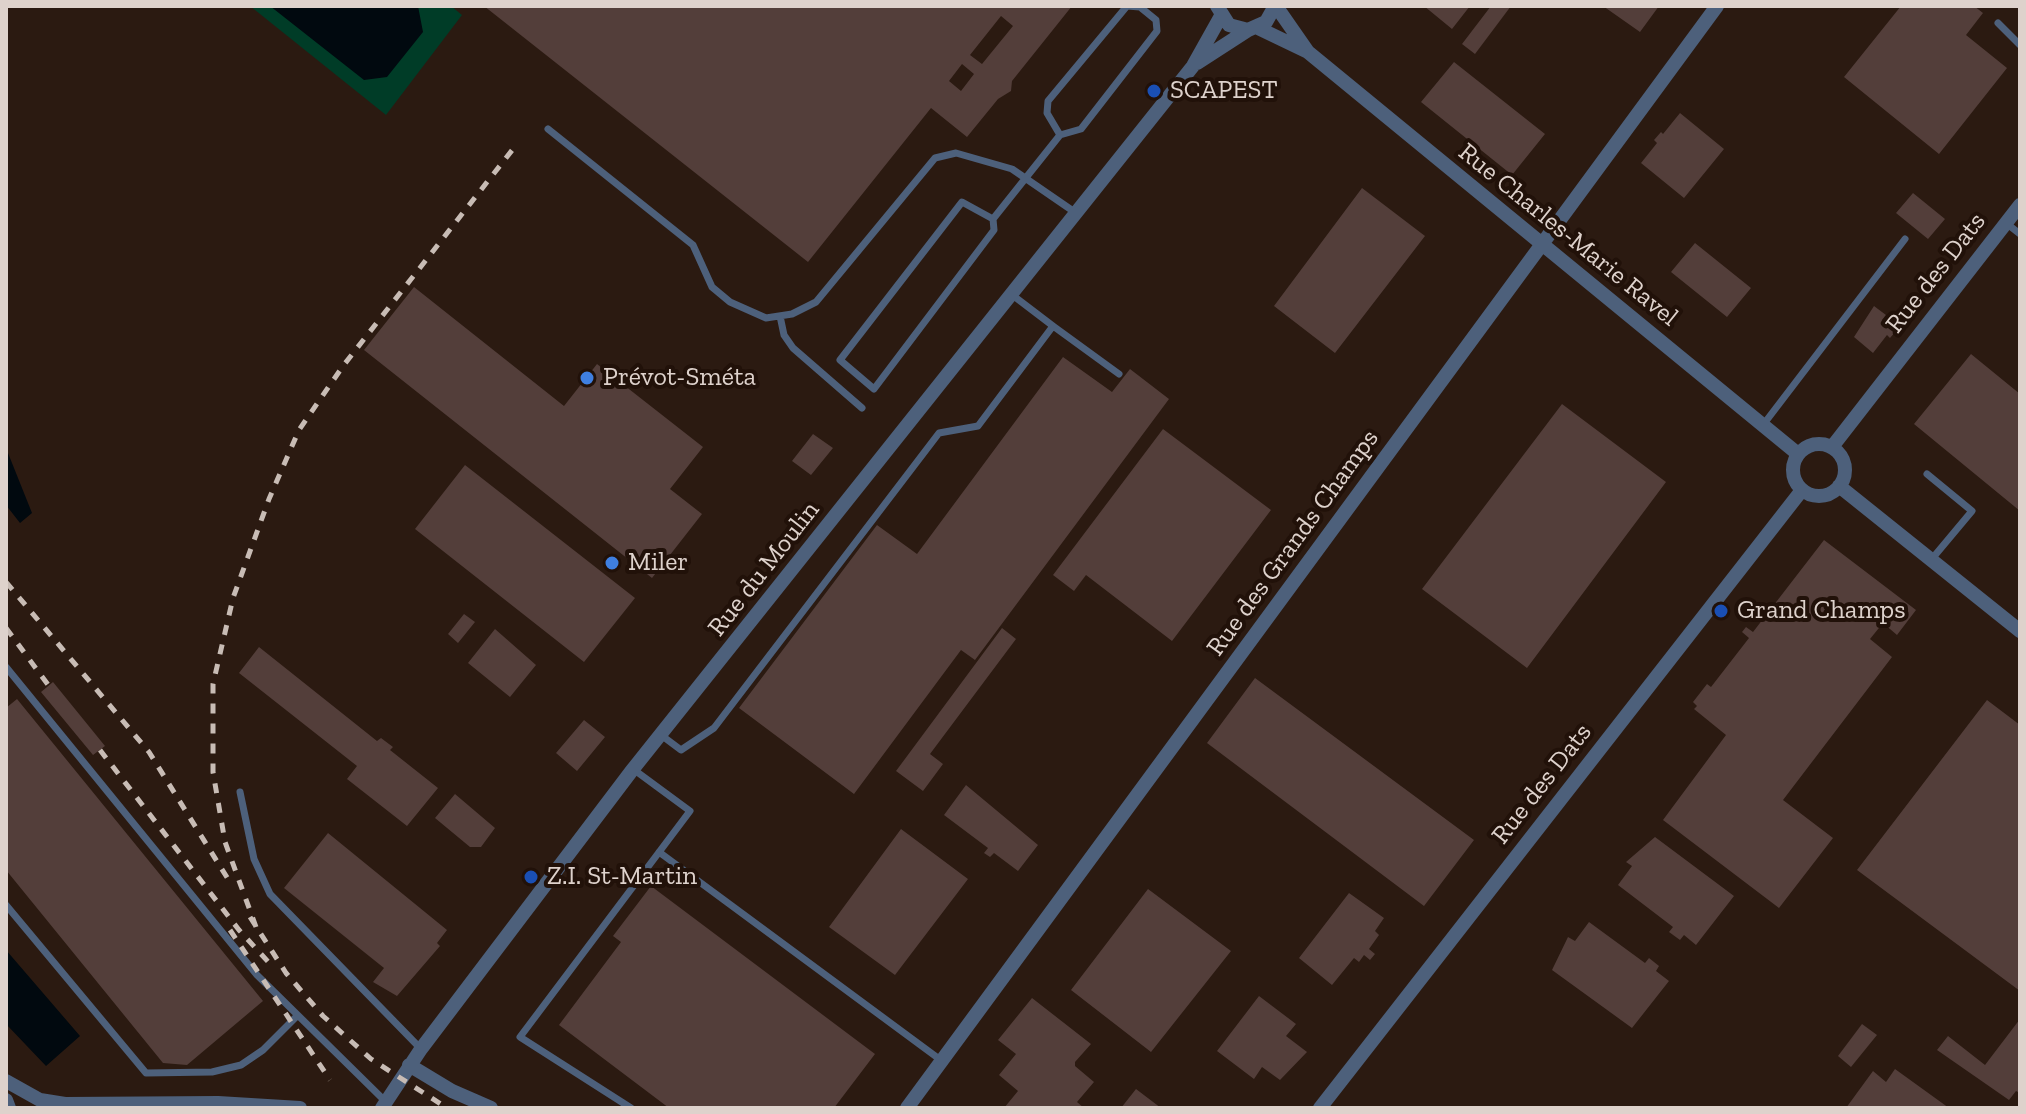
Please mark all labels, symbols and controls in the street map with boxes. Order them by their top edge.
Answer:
place label: SCAPEST [1170,75,1278,107]
marker: SCAPEST [1145,82,1163,100]
street label: Rue Charles-Marie Ravel [1452,137,1684,333]
street label: Rue des Dats [1879,207,1993,339]
place label: Prévot-Sméta [603,362,756,394]
marker: Prévot-Sméta [578,369,596,387]
street label: Rue des Grands Champs [1200,424,1386,662]
street label: Rue du Moulin [702,495,826,643]
place label: Miler [628,547,688,579]
marker: Miler [603,554,621,572]
place label: Grand Champs [1737,595,1906,627]
marker: Grand Champs [1712,602,1730,620]
street label: Rue des Dats [1485,718,1599,850]
place label: Z.I. St-Martin [547,861,697,893]
marker: Z.I. St-Martin [522,868,540,886]

